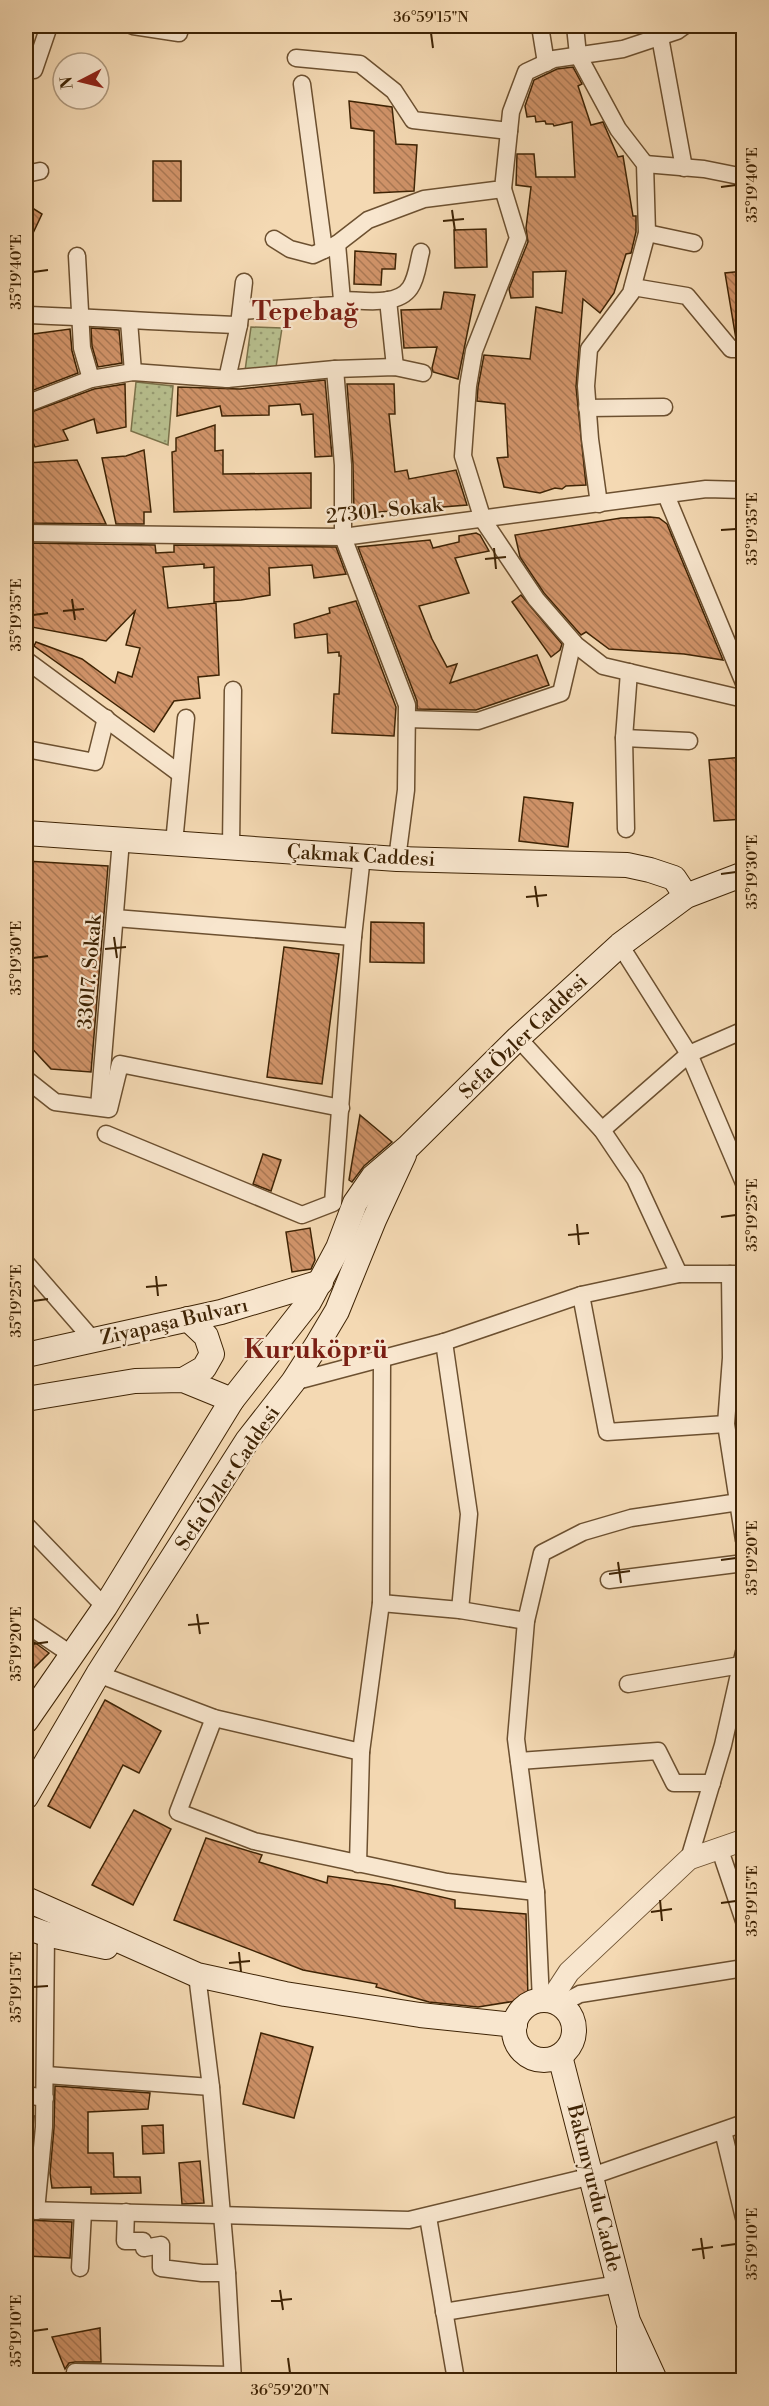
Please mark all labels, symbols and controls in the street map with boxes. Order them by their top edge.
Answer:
text: 36°59'15"N [393,8,469,27]
north arrow [51,51,111,111]
text: N [56,75,78,90]
text: 35°19'40"E [743,147,762,223]
text: 35°19'40"E [7,234,26,310]
district label: Tepebağ [252,296,359,328]
text: 35°19'35"E [743,492,762,566]
street label: 27301. Sokak [325,493,445,530]
text: 35°19'35"E [7,578,26,652]
text: 35°19'30"E [743,835,762,909]
street label: Çakmak Caddesi [286,840,436,873]
street label: 33017. Sokak [73,912,108,1030]
text: 35°19'30"E [7,921,26,995]
street label: Sefa Özler Caddesi [454,968,594,1105]
text: 35°19'25"E [743,1178,762,1252]
text: 35°19'25"E [7,1264,26,1338]
street label: Ziyapaşa Bulvarı [98,1293,251,1352]
district label: Kuruköprü [244,1334,388,1366]
street label: Sefa Özler Caddesi [170,1401,286,1556]
text: 35°19'20"E [743,1520,762,1596]
text: 35°19'20"E [7,1606,26,1682]
text: 35°19'15"E [743,1865,762,1937]
text: 35°19'15"E [7,1951,26,2023]
street label: Bakımyurdu Cadde [560,2101,626,2275]
text: 35°19'10"E [743,2208,762,2280]
text: 35°19'10"E [7,2295,26,2367]
text: 36°59'20"N [250,2381,330,2400]

